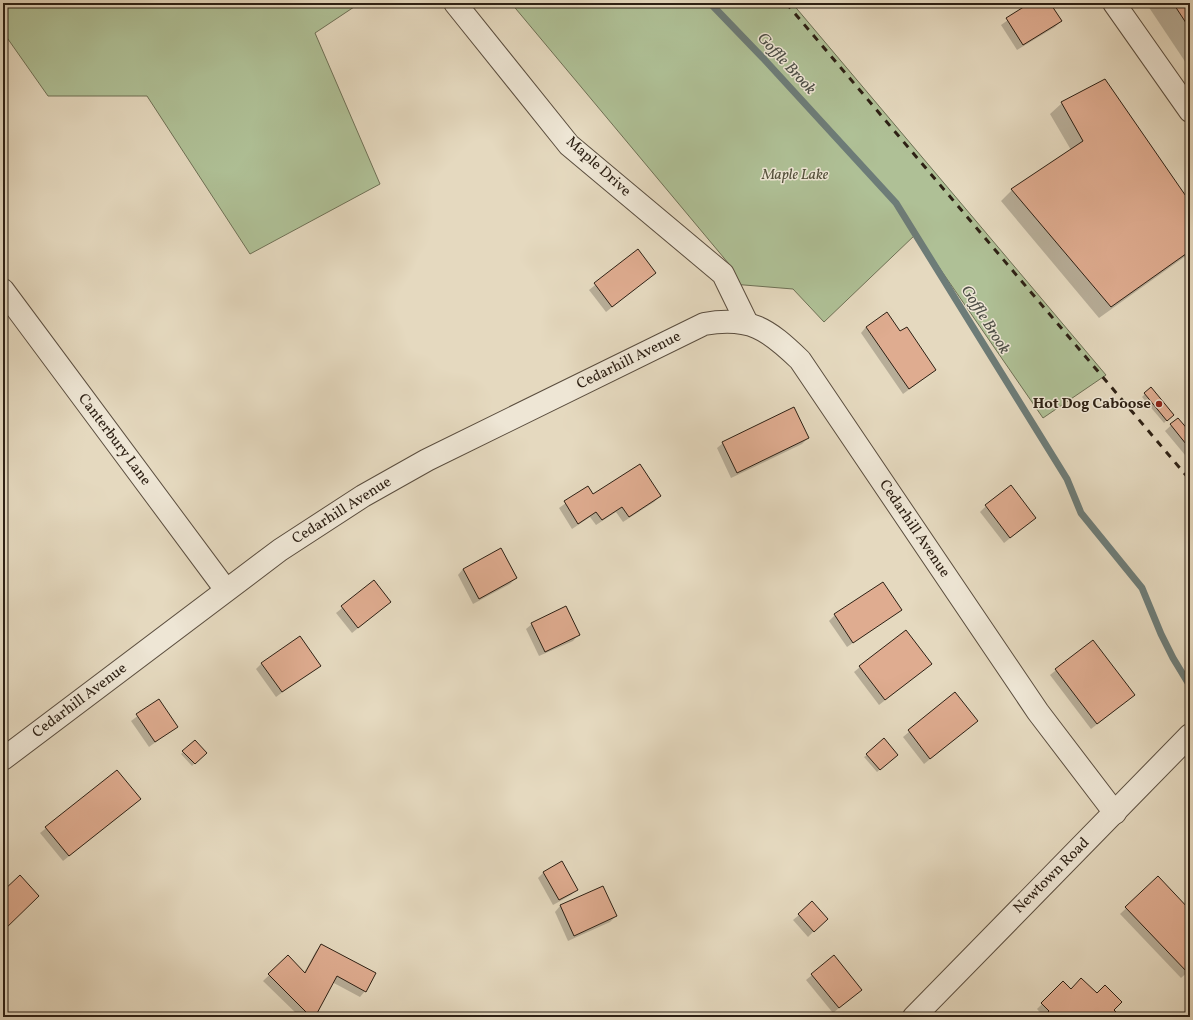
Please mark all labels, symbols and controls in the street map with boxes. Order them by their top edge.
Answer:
water label: Goffle Brook [752,28,821,100]
street label: Maple Drive [561,132,635,202]
park label: Maple Lake [761,165,829,186]
water label: Goffle Brook [955,281,1015,359]
street label: Cedarhill Avenue [573,327,685,395]
street label: Canterbury Lane [72,390,156,490]
place label: Hot Dog Caboose [1033,394,1151,415]
marker: Hot Dog Caboose [1154,399,1164,409]
street label: Cedarhill Avenue [288,472,396,550]
street label: Cedarhill Avenue [874,476,954,582]
street label: Cedarhill Avenue [28,658,132,744]
street label: Newtown Road [1009,833,1095,919]

